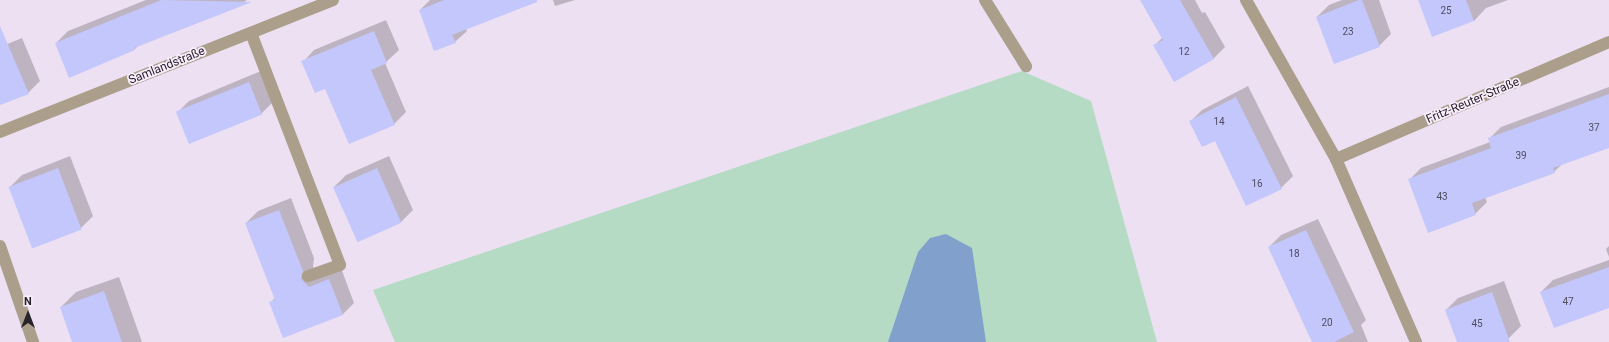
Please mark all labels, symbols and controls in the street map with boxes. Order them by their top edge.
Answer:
house number: 25 [1440,5,1452,17]
house number: 23 [1342,26,1354,38]
street label: Samlandstraße [127,44,207,88]
house number: 12 [1178,46,1190,58]
street label: Fritz-Reuter-Straße [1424,75,1522,127]
house number: 14 [1213,116,1225,128]
house number: 37 [1588,122,1600,134]
house number: 39 [1515,150,1527,162]
house number: 16 [1251,178,1263,190]
house number: 43 [1436,191,1448,203]
house number: 18 [1288,248,1300,260]
north arrow [8,294,48,334]
text: N [24,295,32,308]
house number: 47 [1562,296,1574,308]
house number: 20 [1321,317,1333,329]
house number: 45 [1471,318,1483,330]

